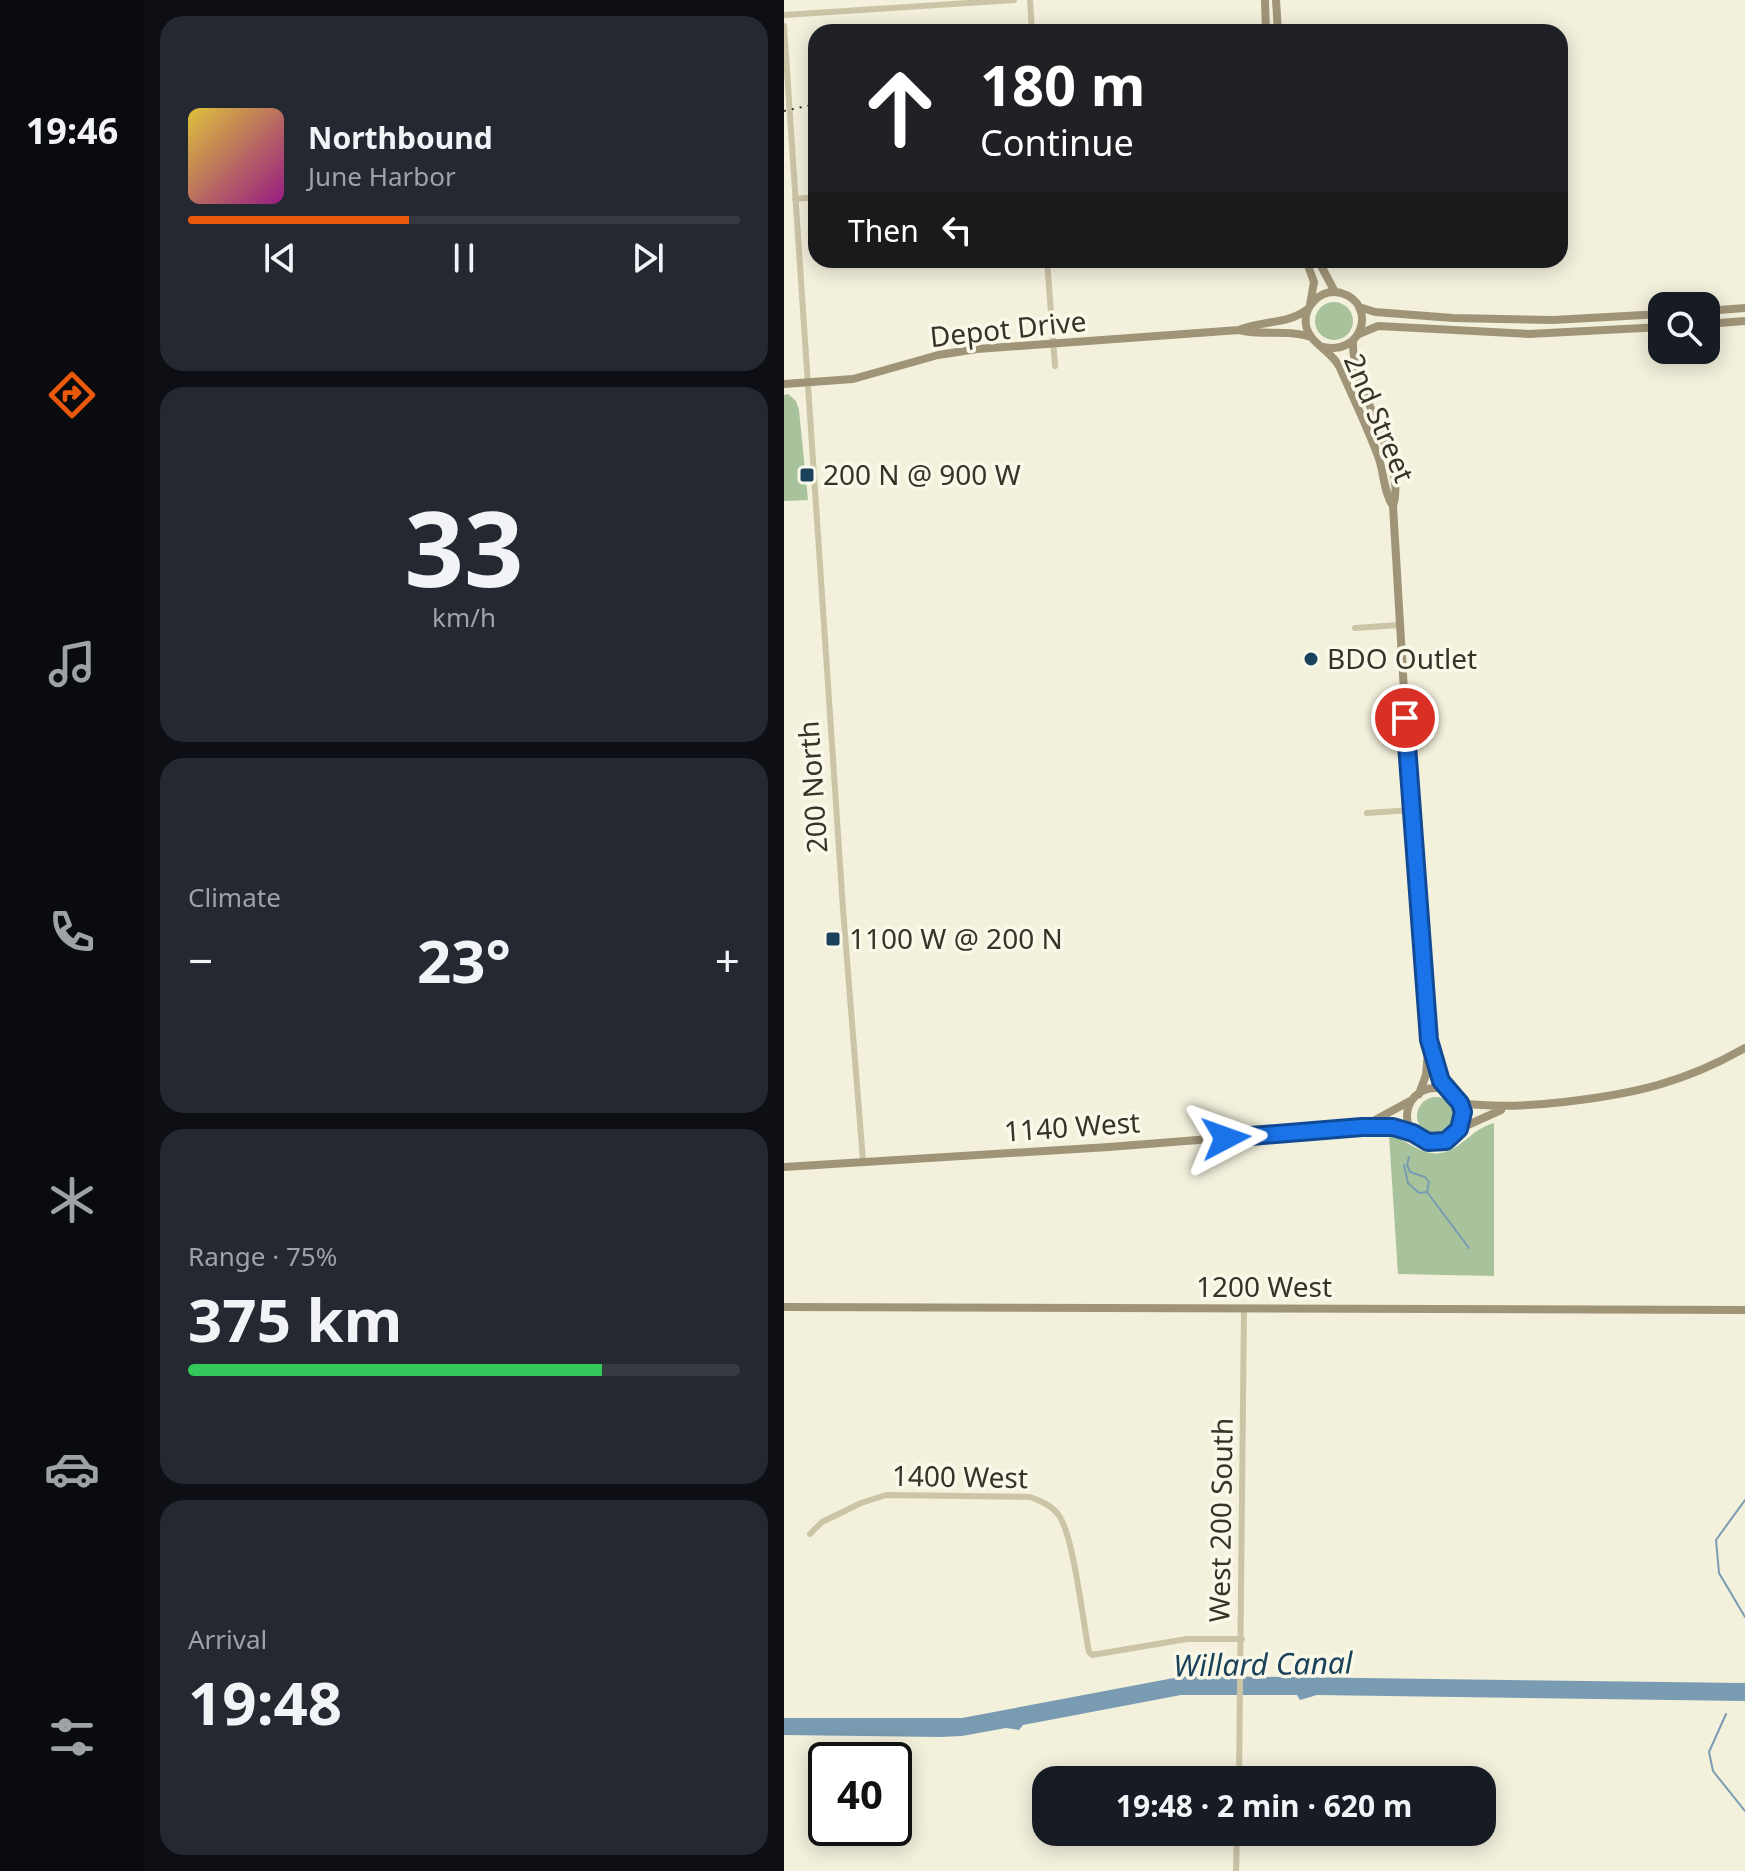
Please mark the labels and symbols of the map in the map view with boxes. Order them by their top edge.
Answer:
street label: Depot Drive [928,301,1088,355]
street label: 2nd Street [1336,348,1424,488]
place label: 200 N @ 900 W [823,455,1021,493]
marker: 200 N @ 900 W [798,466,816,484]
place label: BDO Outlet [1327,639,1477,677]
marker: BDO Outlet [1302,650,1320,668]
pin [1371,684,1439,752]
street label: 200 North [788,720,836,854]
place label: 1100 W @ 200 N [849,919,1063,957]
marker: 1100 W @ 200 N [824,930,842,948]
position arrow [1184,1096,1268,1180]
street label: 1140 West [1003,1102,1141,1150]
street label: 1200 West [1196,1267,1332,1305]
street label: West 200 South [1199,1417,1241,1623]
street label: 1400 West [892,1456,1028,1496]
water label: Willard Canal [1173,1641,1354,1686]
speed limit sign: 40 [808,1742,912,1846]

